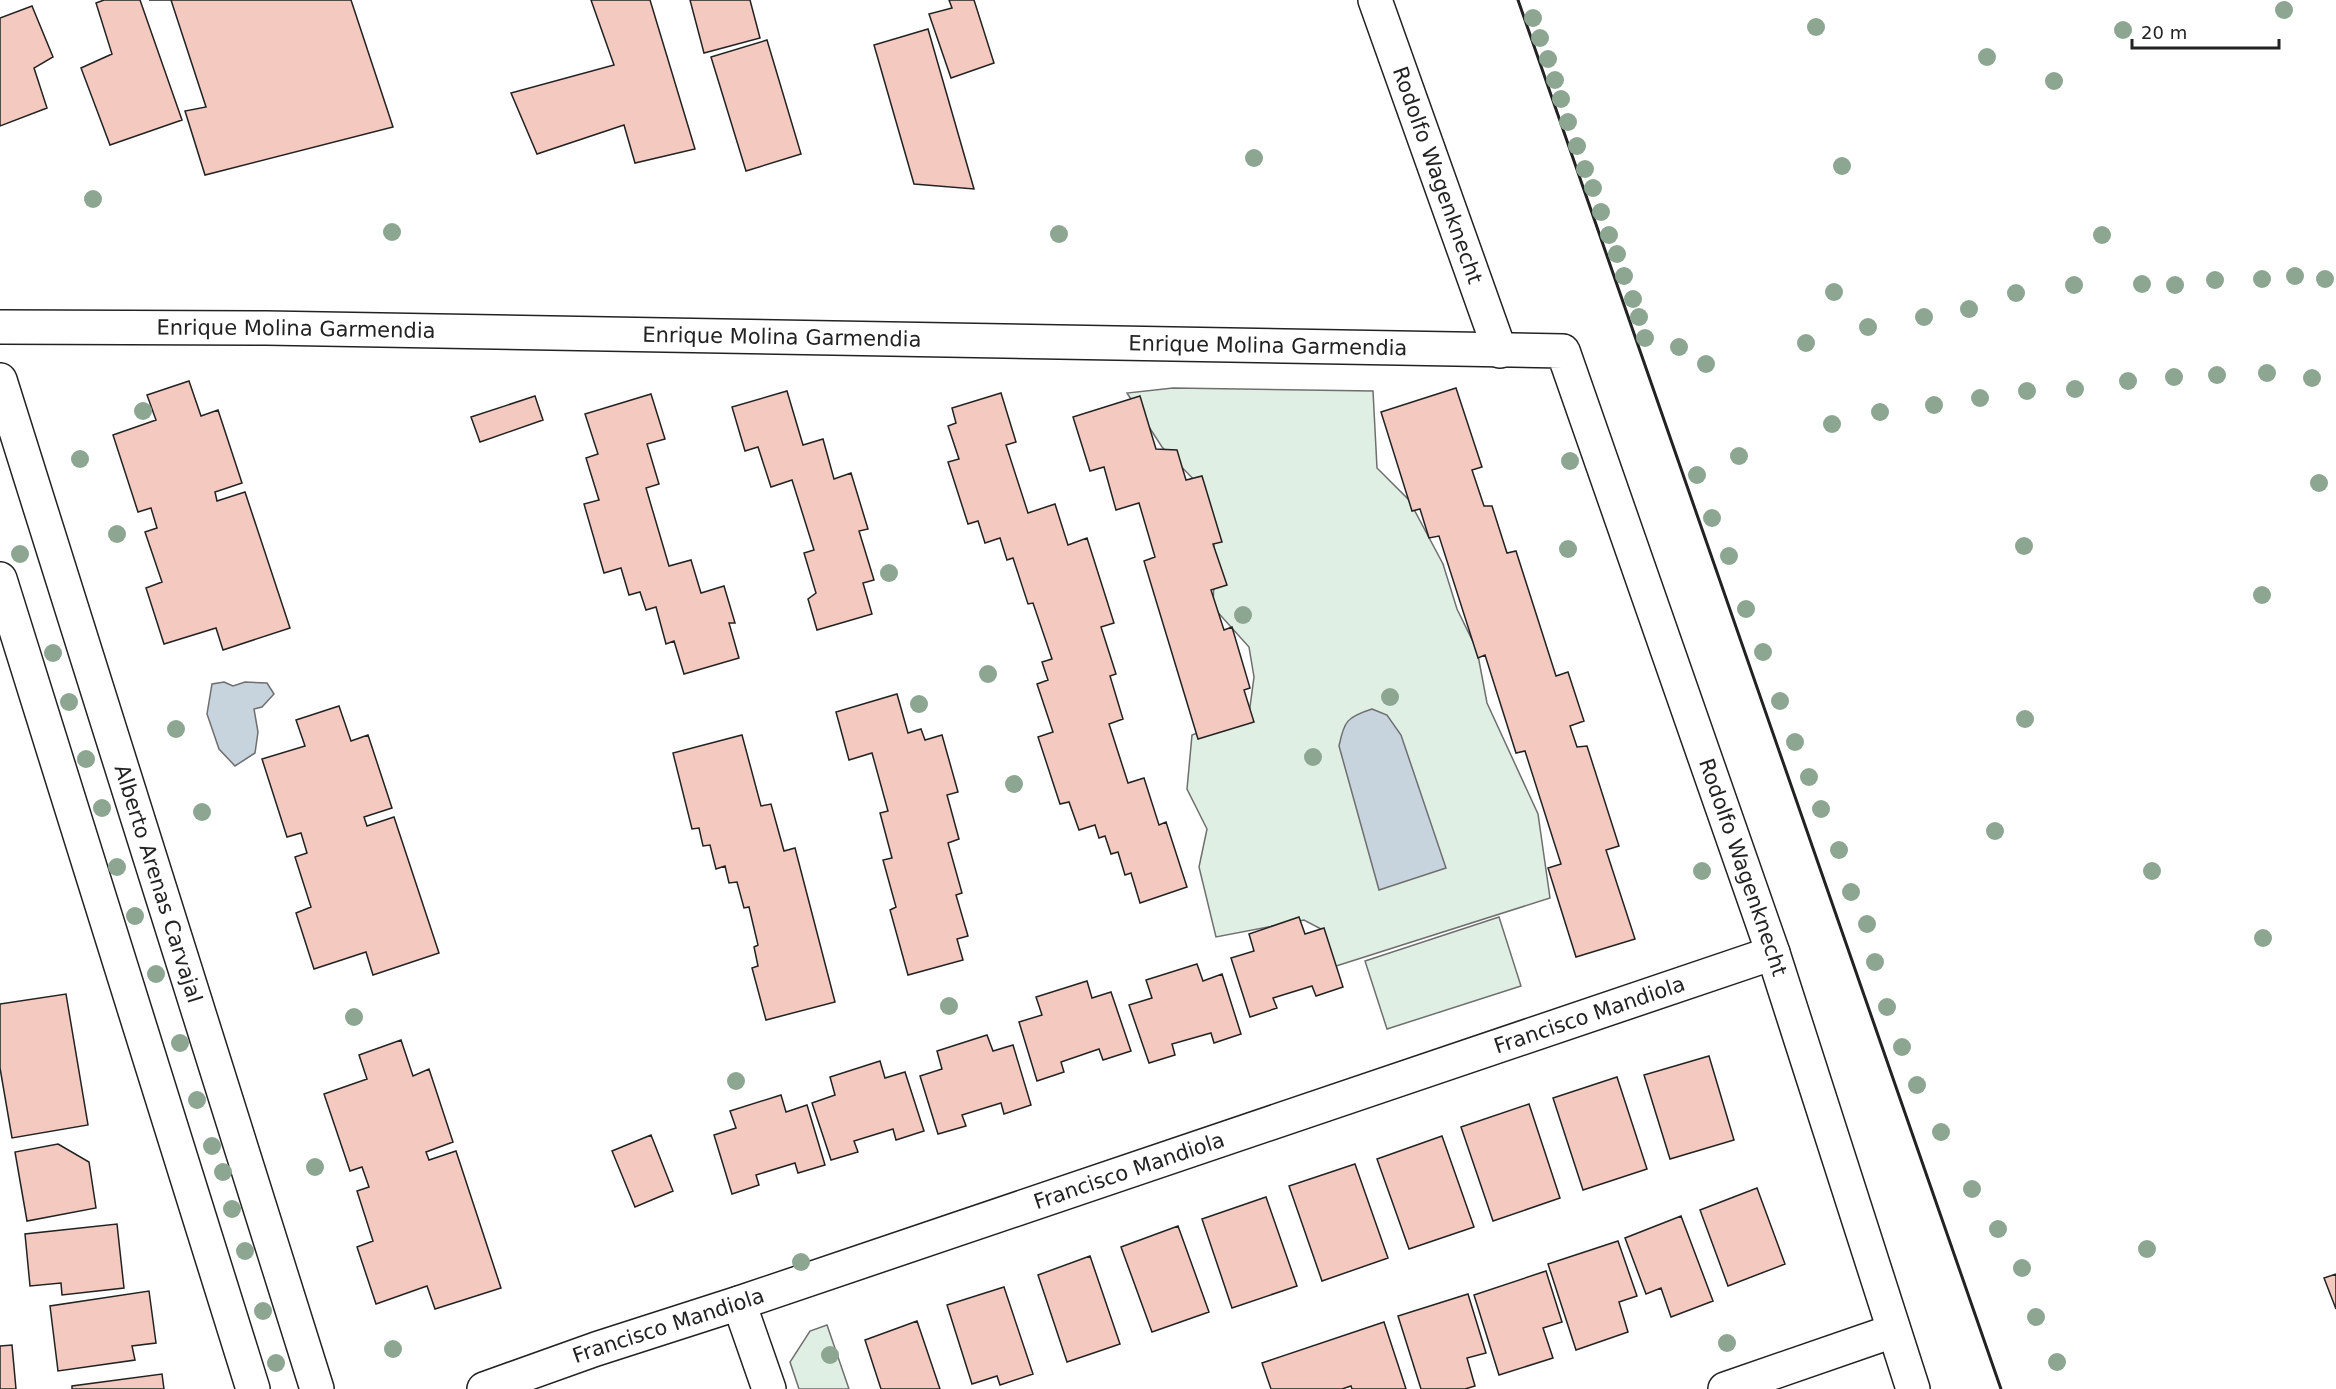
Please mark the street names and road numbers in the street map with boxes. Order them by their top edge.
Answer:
street label: Rodolfo Wagenknecht [1388,63,1487,287]
street label: Enrique Molina Garmendia [156,316,436,343]
street label: Enrique Molina Garmendia [642,323,922,352]
street label: Enrique Molina Garmendia [1128,331,1408,360]
street label: Rodolfo Wagenknecht [1694,755,1792,979]
street label: Alberto Arenas Carvajal [110,762,207,1006]
street label: Francisco Mandiola [1491,972,1688,1059]
street label: Francisco Mandiola [1031,1128,1228,1214]
street label: Francisco Mandiola [569,1283,767,1368]

